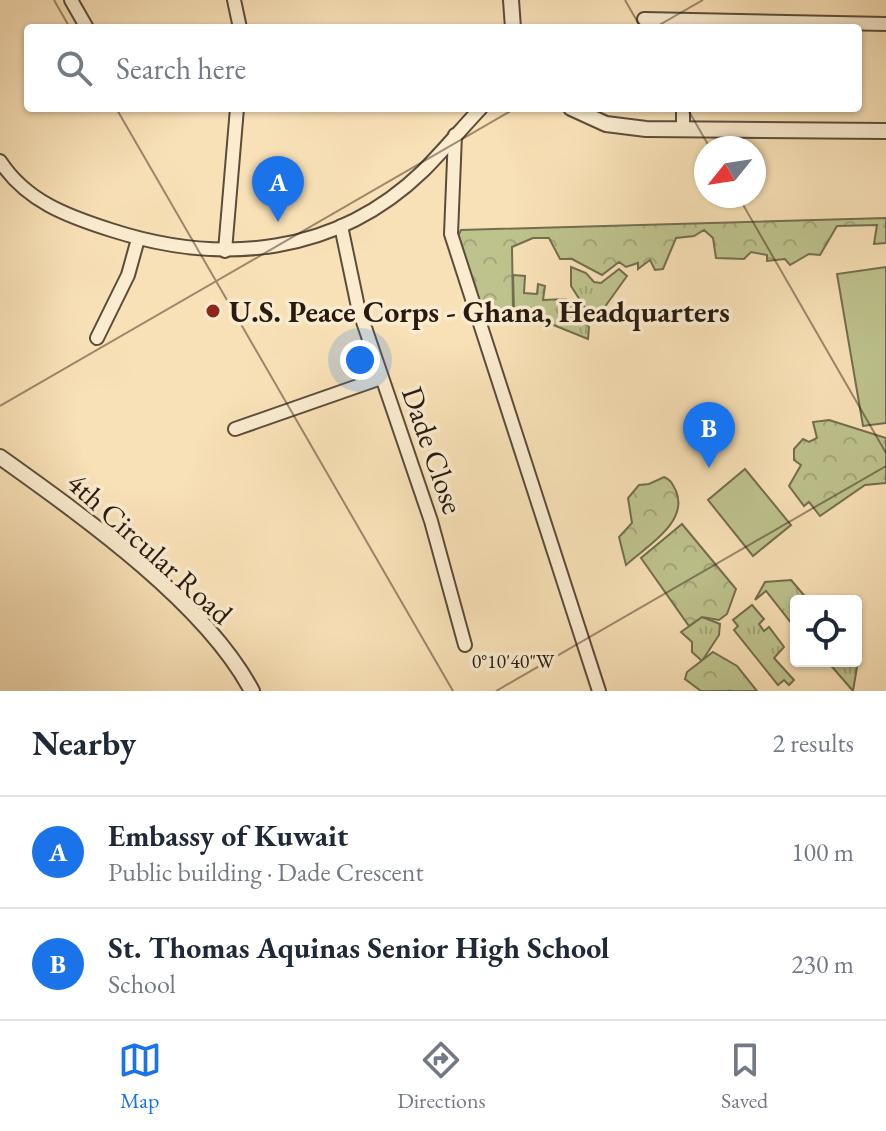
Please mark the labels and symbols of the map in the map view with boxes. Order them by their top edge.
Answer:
north arrow [694,136,766,208]
pin: A [252,156,304,222]
place label: U.S. Peace Corps - Ghana, Headquarters [229,292,730,331]
marker: U.S. Peace Corps - Ghana, Headquarters [204,302,222,320]
your location [340,340,380,380]
street label: Dade Close [393,381,473,519]
pin: B [683,402,735,468]
street label: 4th Circular Road [59,463,242,633]
text: 0°10'40"W [472,648,555,674]

